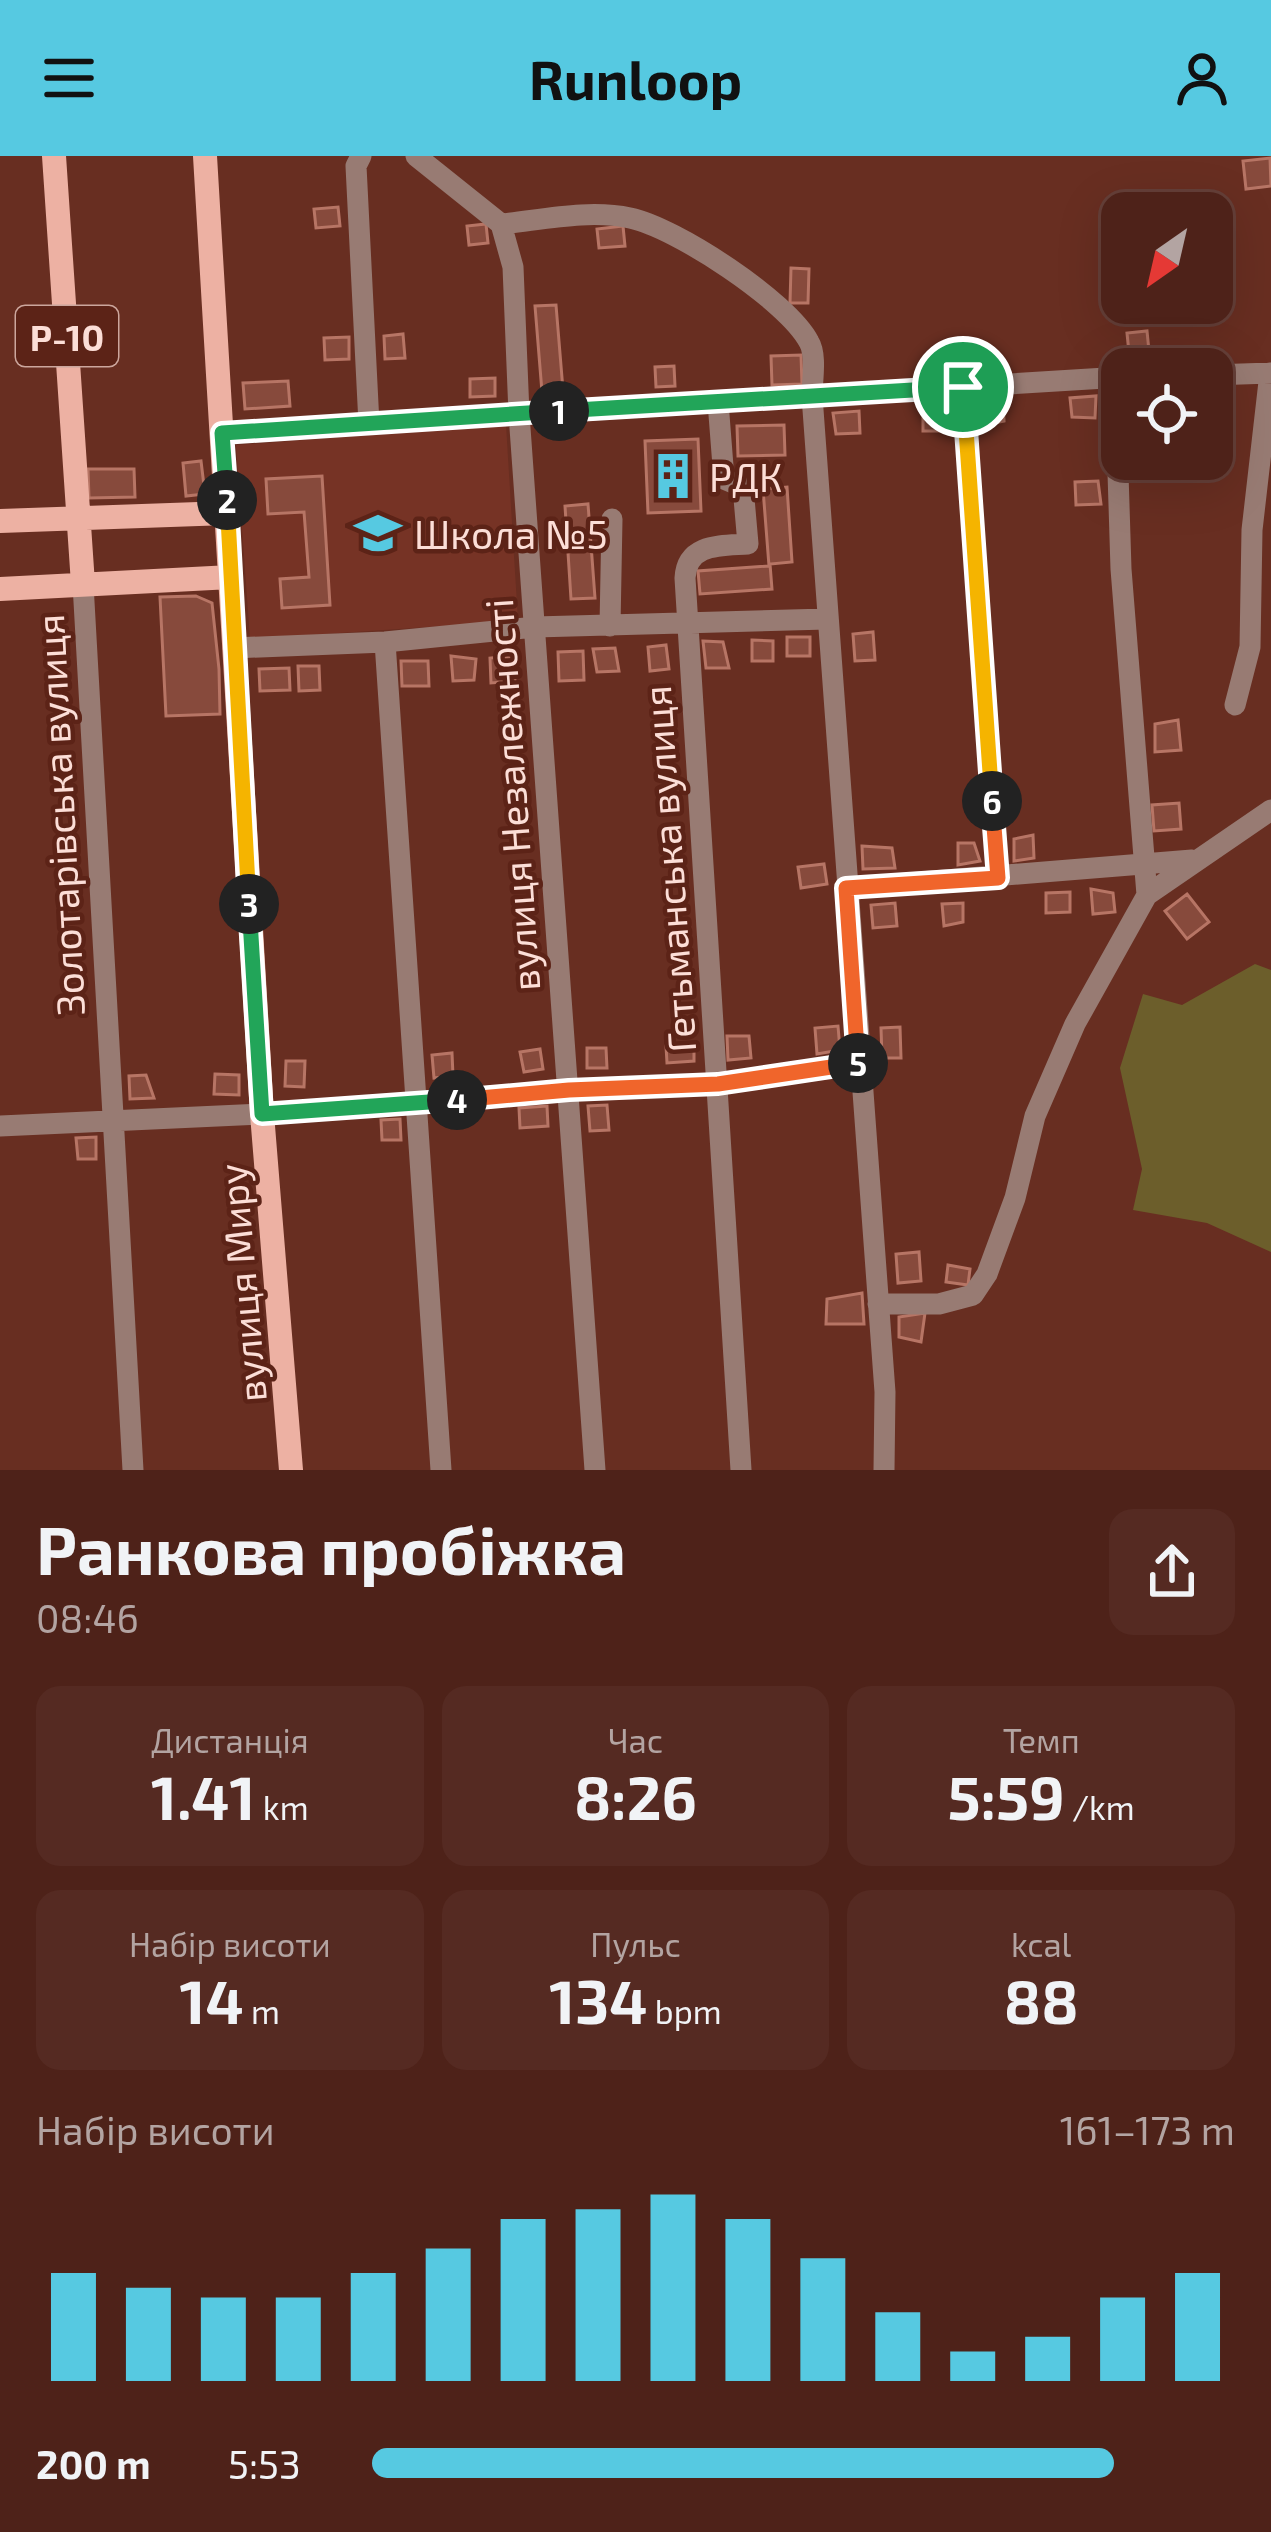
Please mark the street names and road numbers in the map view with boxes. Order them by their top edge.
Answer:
road number: Р-10 [16,306,118,366]
street label: вулиця Незалежності [474,597,549,993]
street label: Золотарівська вулиця [25,613,94,1017]
street label: Гетьманська вулиця [632,684,705,1054]
street label: вулиця Миру [207,1162,276,1404]

